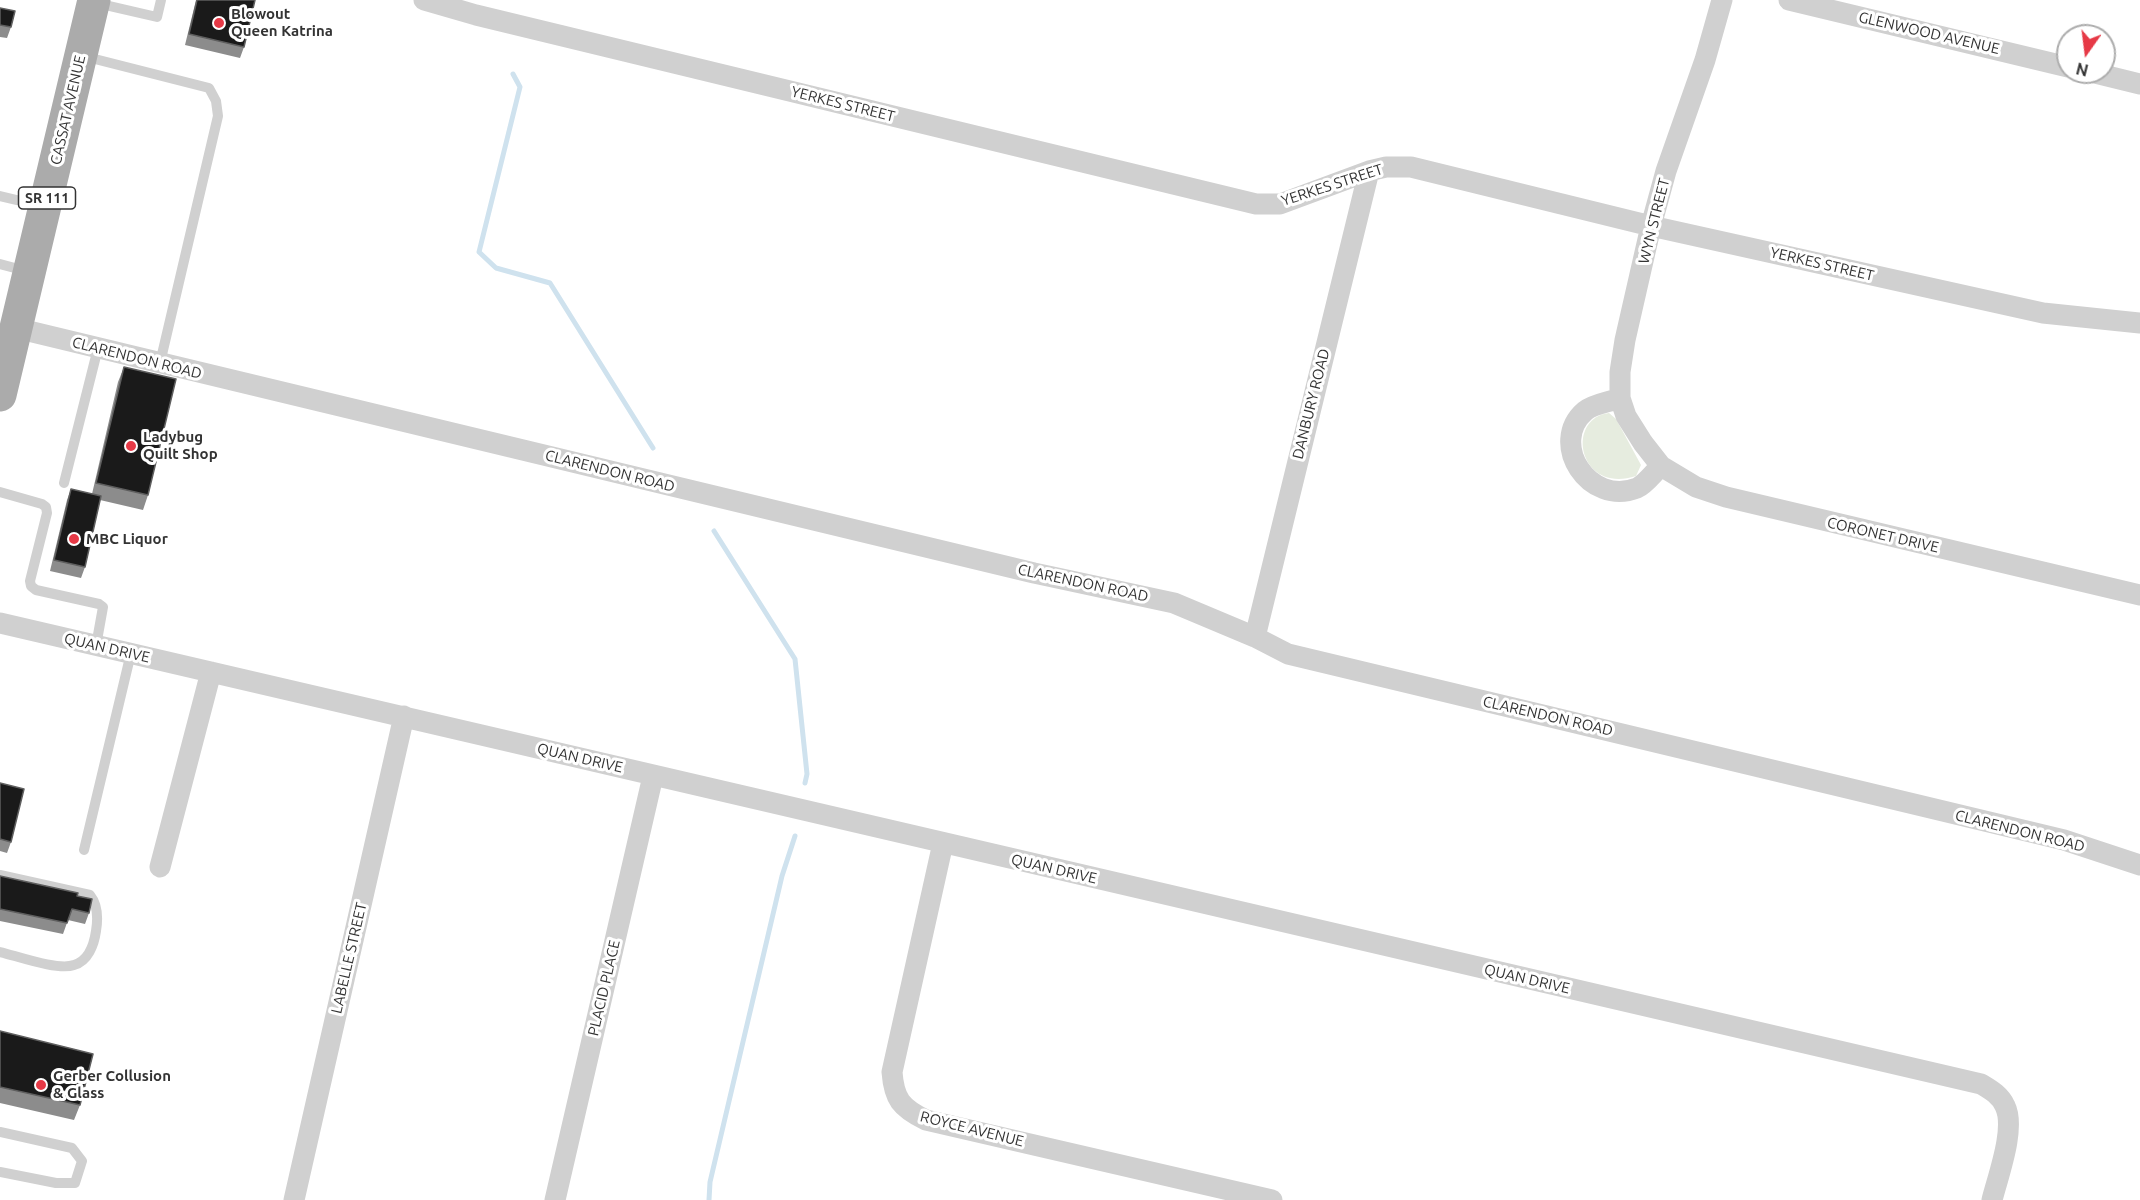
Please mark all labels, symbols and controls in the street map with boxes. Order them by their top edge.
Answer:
place label: Blowout Queen Katrina [231,5,333,40]
street label: GLENWOOD AVENUE [1857,8,2001,58]
marker: Blowout Queen Katrina [212,16,226,30]
north arrow [2056,24,2116,84]
street label: CASSAT AVENUE [47,53,89,167]
text: N [2074,59,2090,80]
street label: YERKES STREET [789,82,897,126]
street label: YERKES STREET [1279,160,1385,210]
street label: WYN STREET [1635,176,1673,266]
road number: SR 111 [18,187,76,209]
street label: YERKES STREET [1768,243,1876,285]
street label: CLARENDON ROAD [70,333,204,383]
street label: DANBURY ROAD [1289,347,1333,461]
place label: Ladybug Quilt Shop [143,428,218,463]
marker: Ladybug Quilt Shop [124,439,138,453]
street label: CLARENDON ROAD [543,446,677,496]
street label: CORONET DRIVE [1825,513,1941,557]
place label: MBC Liquor [86,530,168,548]
marker: MBC Liquor [67,532,81,546]
street label: CLARENDON ROAD [1016,560,1150,606]
street label: QUAN DRIVE [62,629,152,667]
street label: CLARENDON ROAD [1481,692,1615,740]
street label: QUAN DRIVE [535,739,625,777]
street label: CLARENDON ROAD [1953,806,2087,856]
street label: QUAN DRIVE [1009,850,1099,888]
street label: LABELLE STREET [327,901,371,1015]
street label: PLACID PLACE [584,938,624,1038]
street label: QUAN DRIVE [1482,960,1572,998]
place label: Gerber Collusion & Glass [53,1067,171,1102]
marker: Gerber Collusion & Glass [34,1078,48,1092]
street label: ROYCE AVENUE [918,1107,1026,1151]

